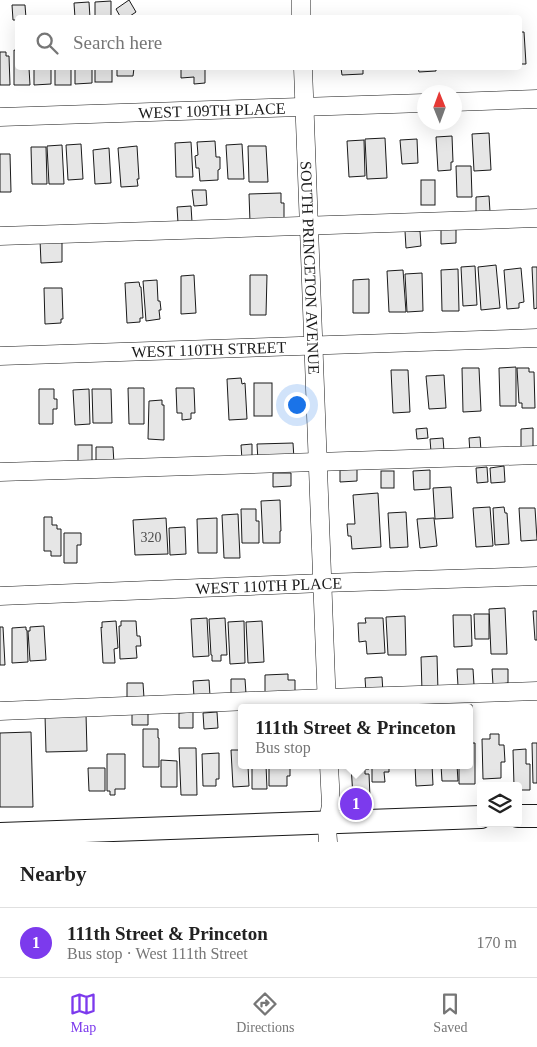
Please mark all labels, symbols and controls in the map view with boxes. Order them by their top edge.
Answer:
search box [15,15,522,70]
icon: search [33,29,61,57]
text: Search here [73,32,162,53]
north arrow [417,85,462,130]
street label: WEST 109TH PLACE [138,99,286,121]
street label: SOUTH PRINCETON AVENUE [298,161,323,375]
street label: WEST 110TH STREET [131,338,287,360]
your location [284,392,310,418]
house number: 320 [141,530,162,545]
street label: WEST 110TH PLACE [195,574,342,597]
popup [238,704,473,769]
text: 111th Street & Princeton [255,717,456,738]
text: Bus stop [255,739,311,756]
map controls [477,782,522,827]
button: layers [477,782,522,827]
pin: 1 [340,785,372,823]
text: Nearby [20,862,87,886]
text: 111th Street & Princeton [67,923,268,944]
text: 1 [32,934,40,951]
text: 170 m [477,934,517,951]
text: Bus stop · West 111th Street [67,945,248,962]
tab: Map [69,990,97,1036]
tab: Directions [236,990,295,1036]
tab: Saved [433,990,468,1036]

